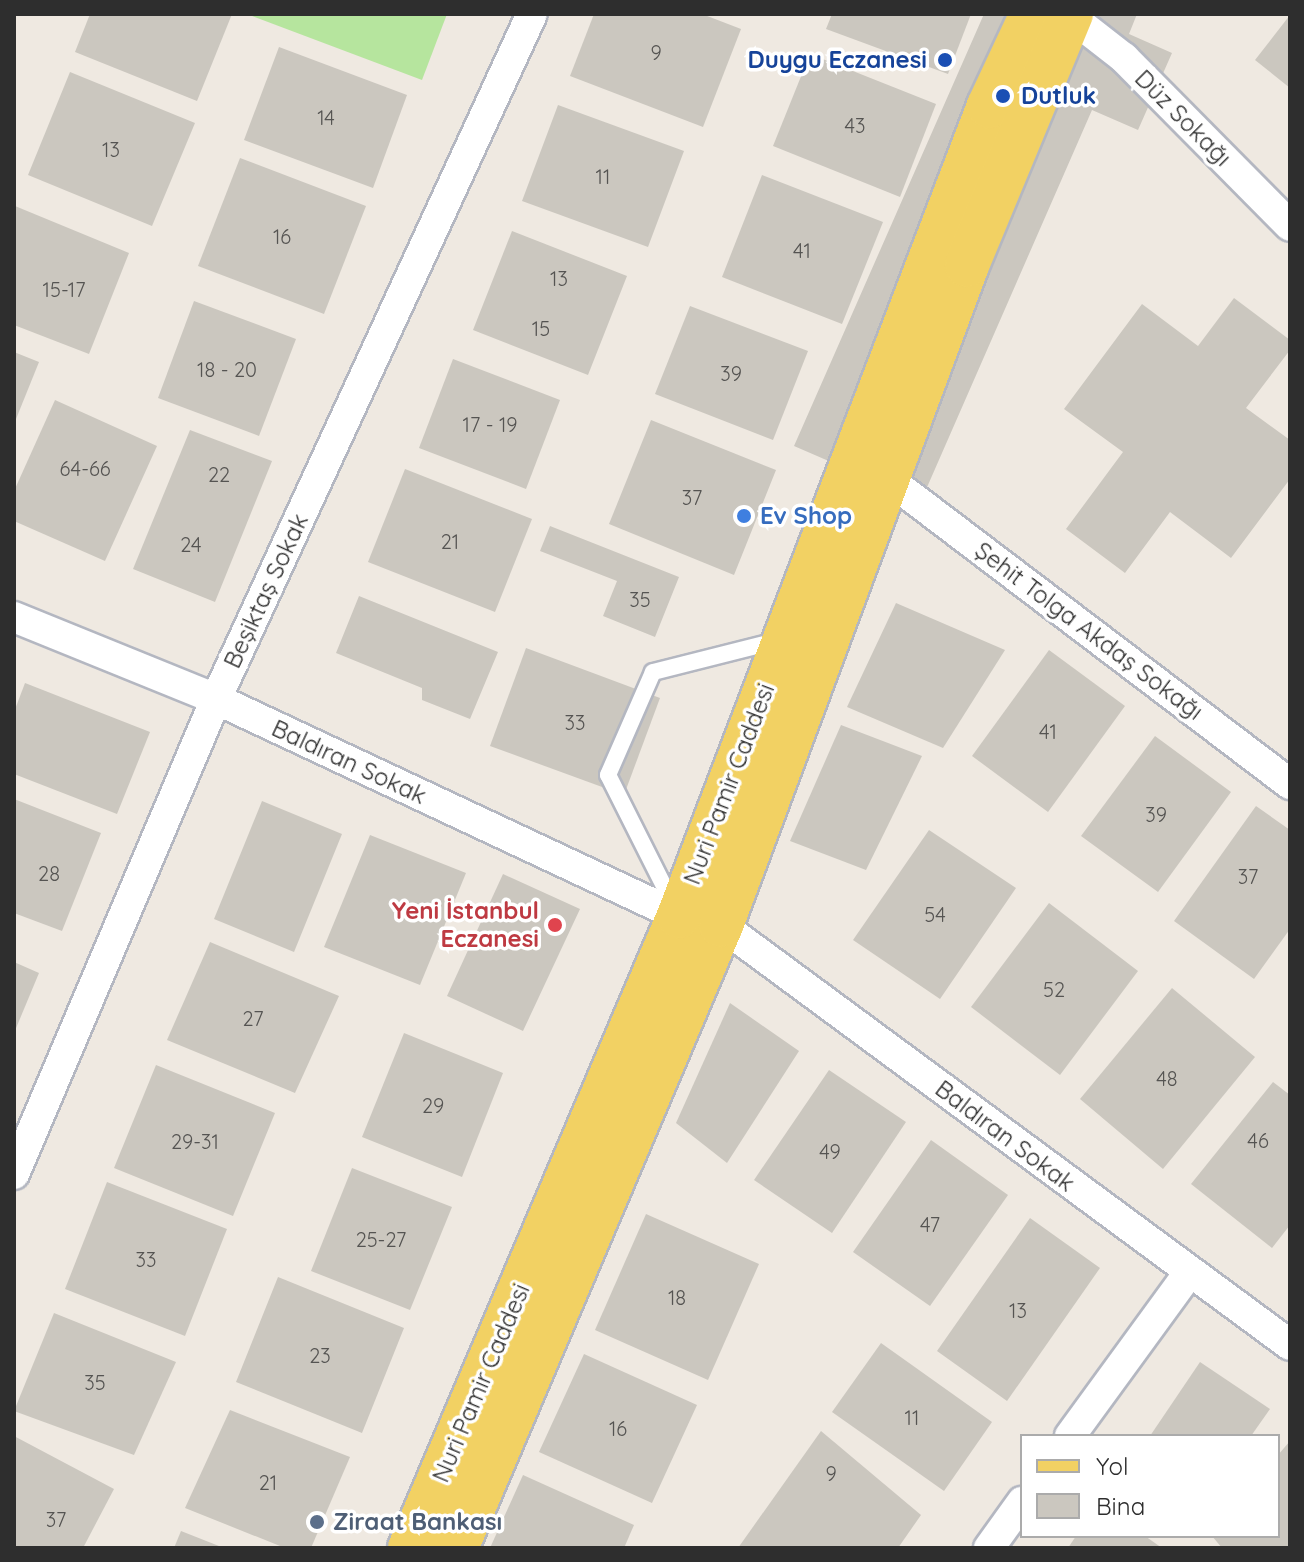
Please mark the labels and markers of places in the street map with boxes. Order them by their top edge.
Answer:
place label: Duygu Eczanesi [748,46,927,74]
marker: Duygu Eczanesi [934,49,956,71]
place label: Dutluk [1021,82,1096,110]
marker: Dutluk [992,85,1014,107]
place label: Ev Shop [760,502,852,530]
marker: Ev Shop [735,507,753,525]
place label: Yeni İstanbul Eczanesi [392,897,539,953]
marker: Yeni İstanbul Eczanesi [546,916,564,934]
place label: Ziraat Bankası [333,1508,502,1536]
marker: Ziraat Bankası [308,1513,326,1531]

